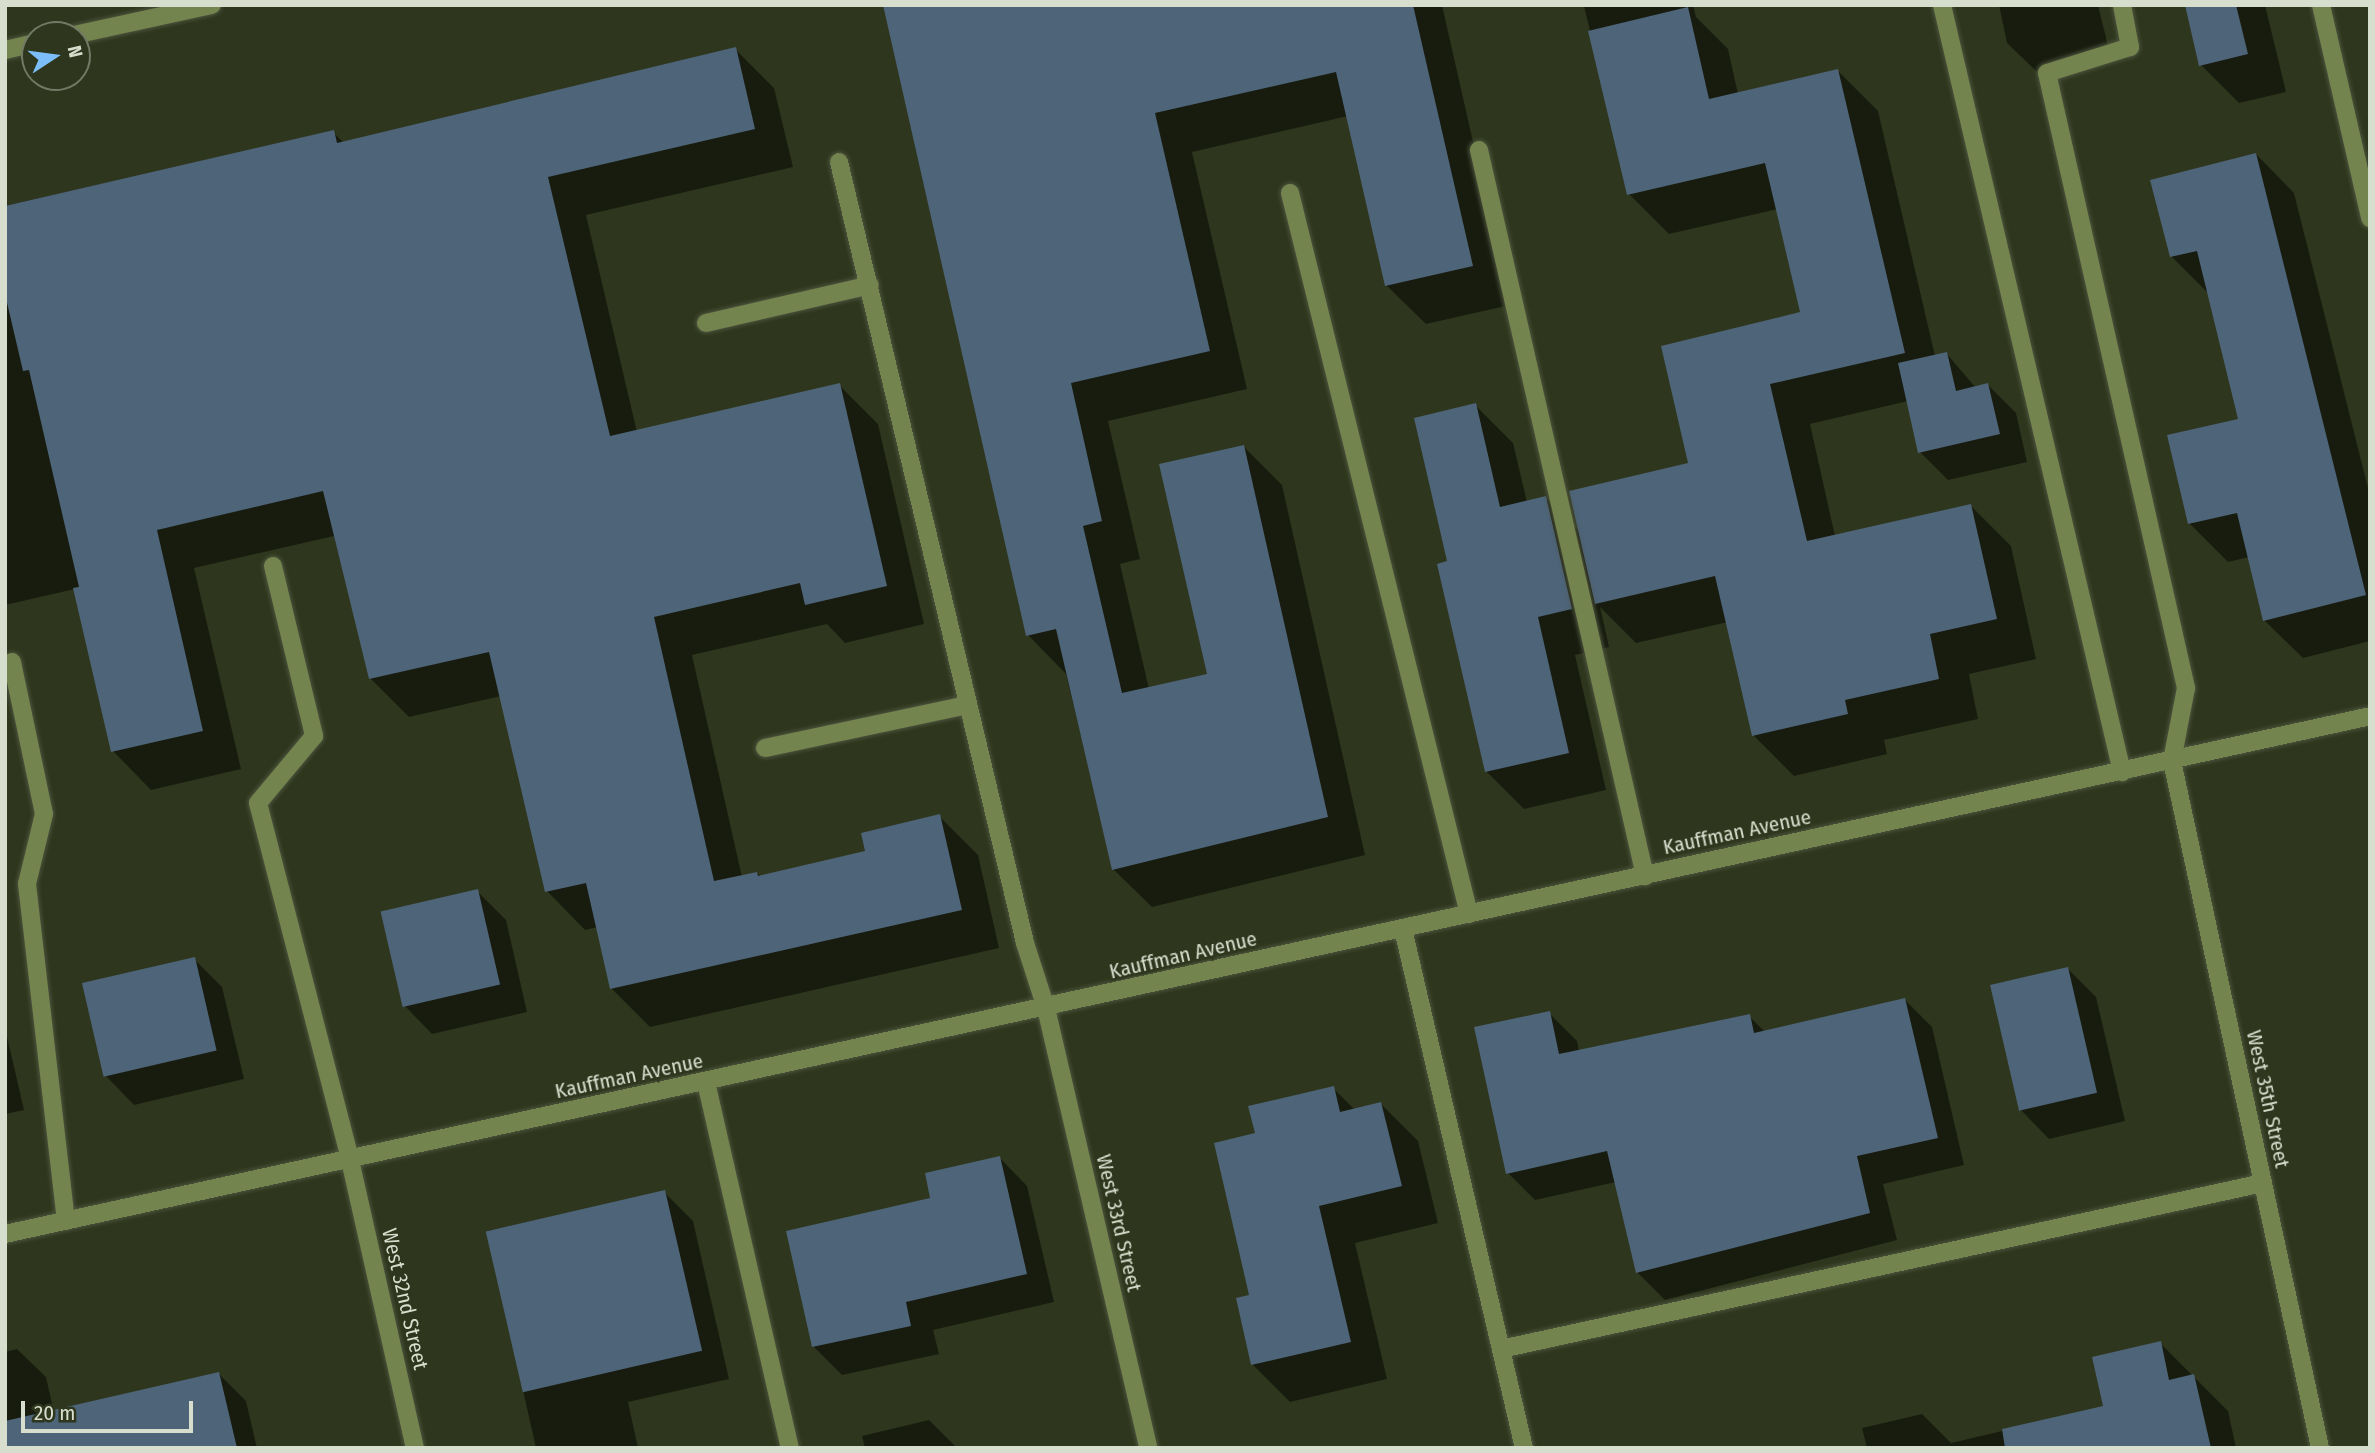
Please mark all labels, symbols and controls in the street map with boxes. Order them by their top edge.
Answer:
north arrow [21,21,91,91]
text: N [63,43,87,60]
street label: Kauffman Avenue [1661,804,1813,860]
street label: Kauffman Avenue [1107,926,1259,984]
street label: West 35th Street [2241,1028,2295,1170]
street label: Kauffman Avenue [553,1048,705,1104]
street label: West 33rd Street [1091,1152,1147,1294]
street label: West 32nd Street [377,1226,433,1372]
scale bar [24,1386,196,1430]
text: 20 m [34,1400,75,1426]

